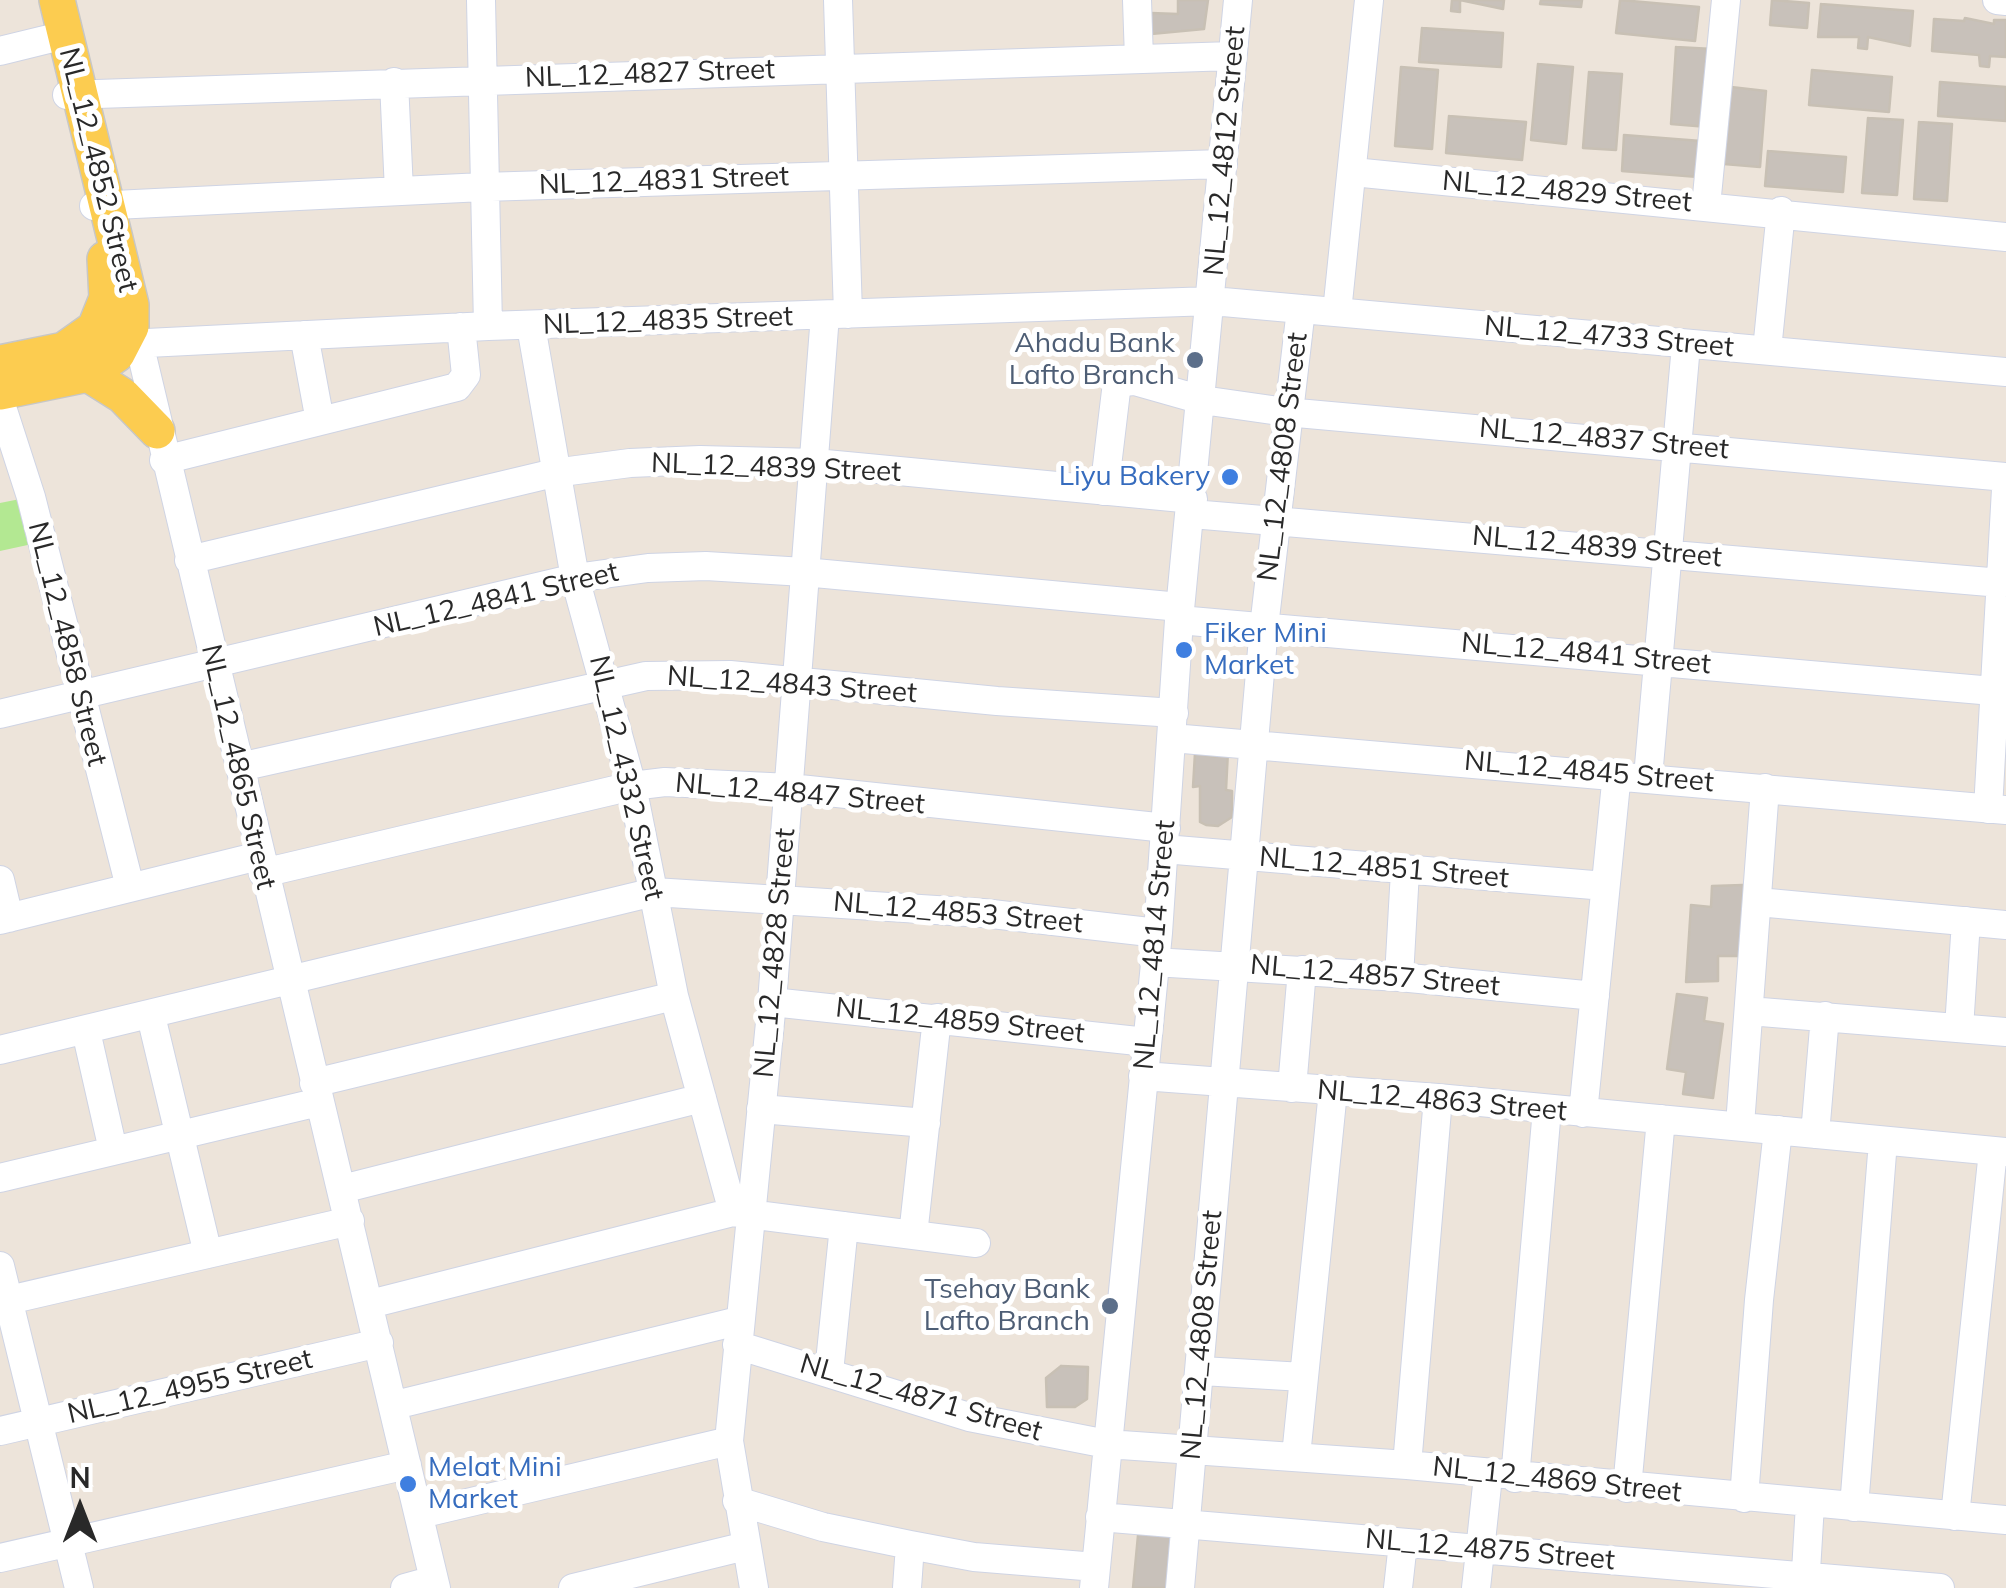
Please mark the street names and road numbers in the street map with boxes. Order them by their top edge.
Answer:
street label: NL_12_4812 Street [1197,25,1253,277]
street label: NL_12_4852 Street [51,44,145,296]
street label: NL_12_4827 Street [524,53,776,95]
street label: NL_12_4831 Street [538,160,790,202]
street label: NL_12_4829 Street [1441,164,1693,220]
street label: NL_12_4835 Street [542,300,794,342]
street label: NL_12_4733 Street [1483,309,1735,365]
street label: NL_12_4808 Street [1251,331,1315,583]
street label: NL_12_4837 Street [1478,411,1730,467]
street label: NL_12_4839 Street [650,447,902,489]
street label: NL_12_4858 Street [20,518,114,770]
street label: NL_12_4839 Street [1471,519,1723,575]
street label: NL_12_4841 Street [370,555,622,645]
street label: NL_12_4841 Street [1460,626,1712,682]
street label: NL_12_4865 Street [193,641,283,893]
street label: NL_12_4332 Street [581,652,671,904]
street label: NL_12_4843 Street [666,660,918,710]
street label: NL_12_4845 Street [1463,744,1715,800]
street label: NL_12_4847 Street [674,766,926,822]
street label: NL_12_4814 Street [1127,819,1183,1071]
street label: NL_12_4828 Street [747,827,803,1079]
street label: NL_12_4851 Street [1258,840,1510,896]
street label: NL_12_4853 Street [832,885,1084,941]
street label: NL_12_4857 Street [1249,948,1501,1004]
street label: NL_12_4859 Street [834,991,1086,1051]
street label: NL_12_4863 Street [1316,1073,1568,1129]
street label: NL_12_4808 Street [1174,1209,1230,1461]
street label: NL_12_4955 Street [64,1342,316,1432]
street label: NL_12_4871 Street [796,1347,1046,1449]
street label: NL_12_4869 Street [1431,1450,1683,1510]
street label: NL_12_4875 Street [1364,1522,1616,1578]

